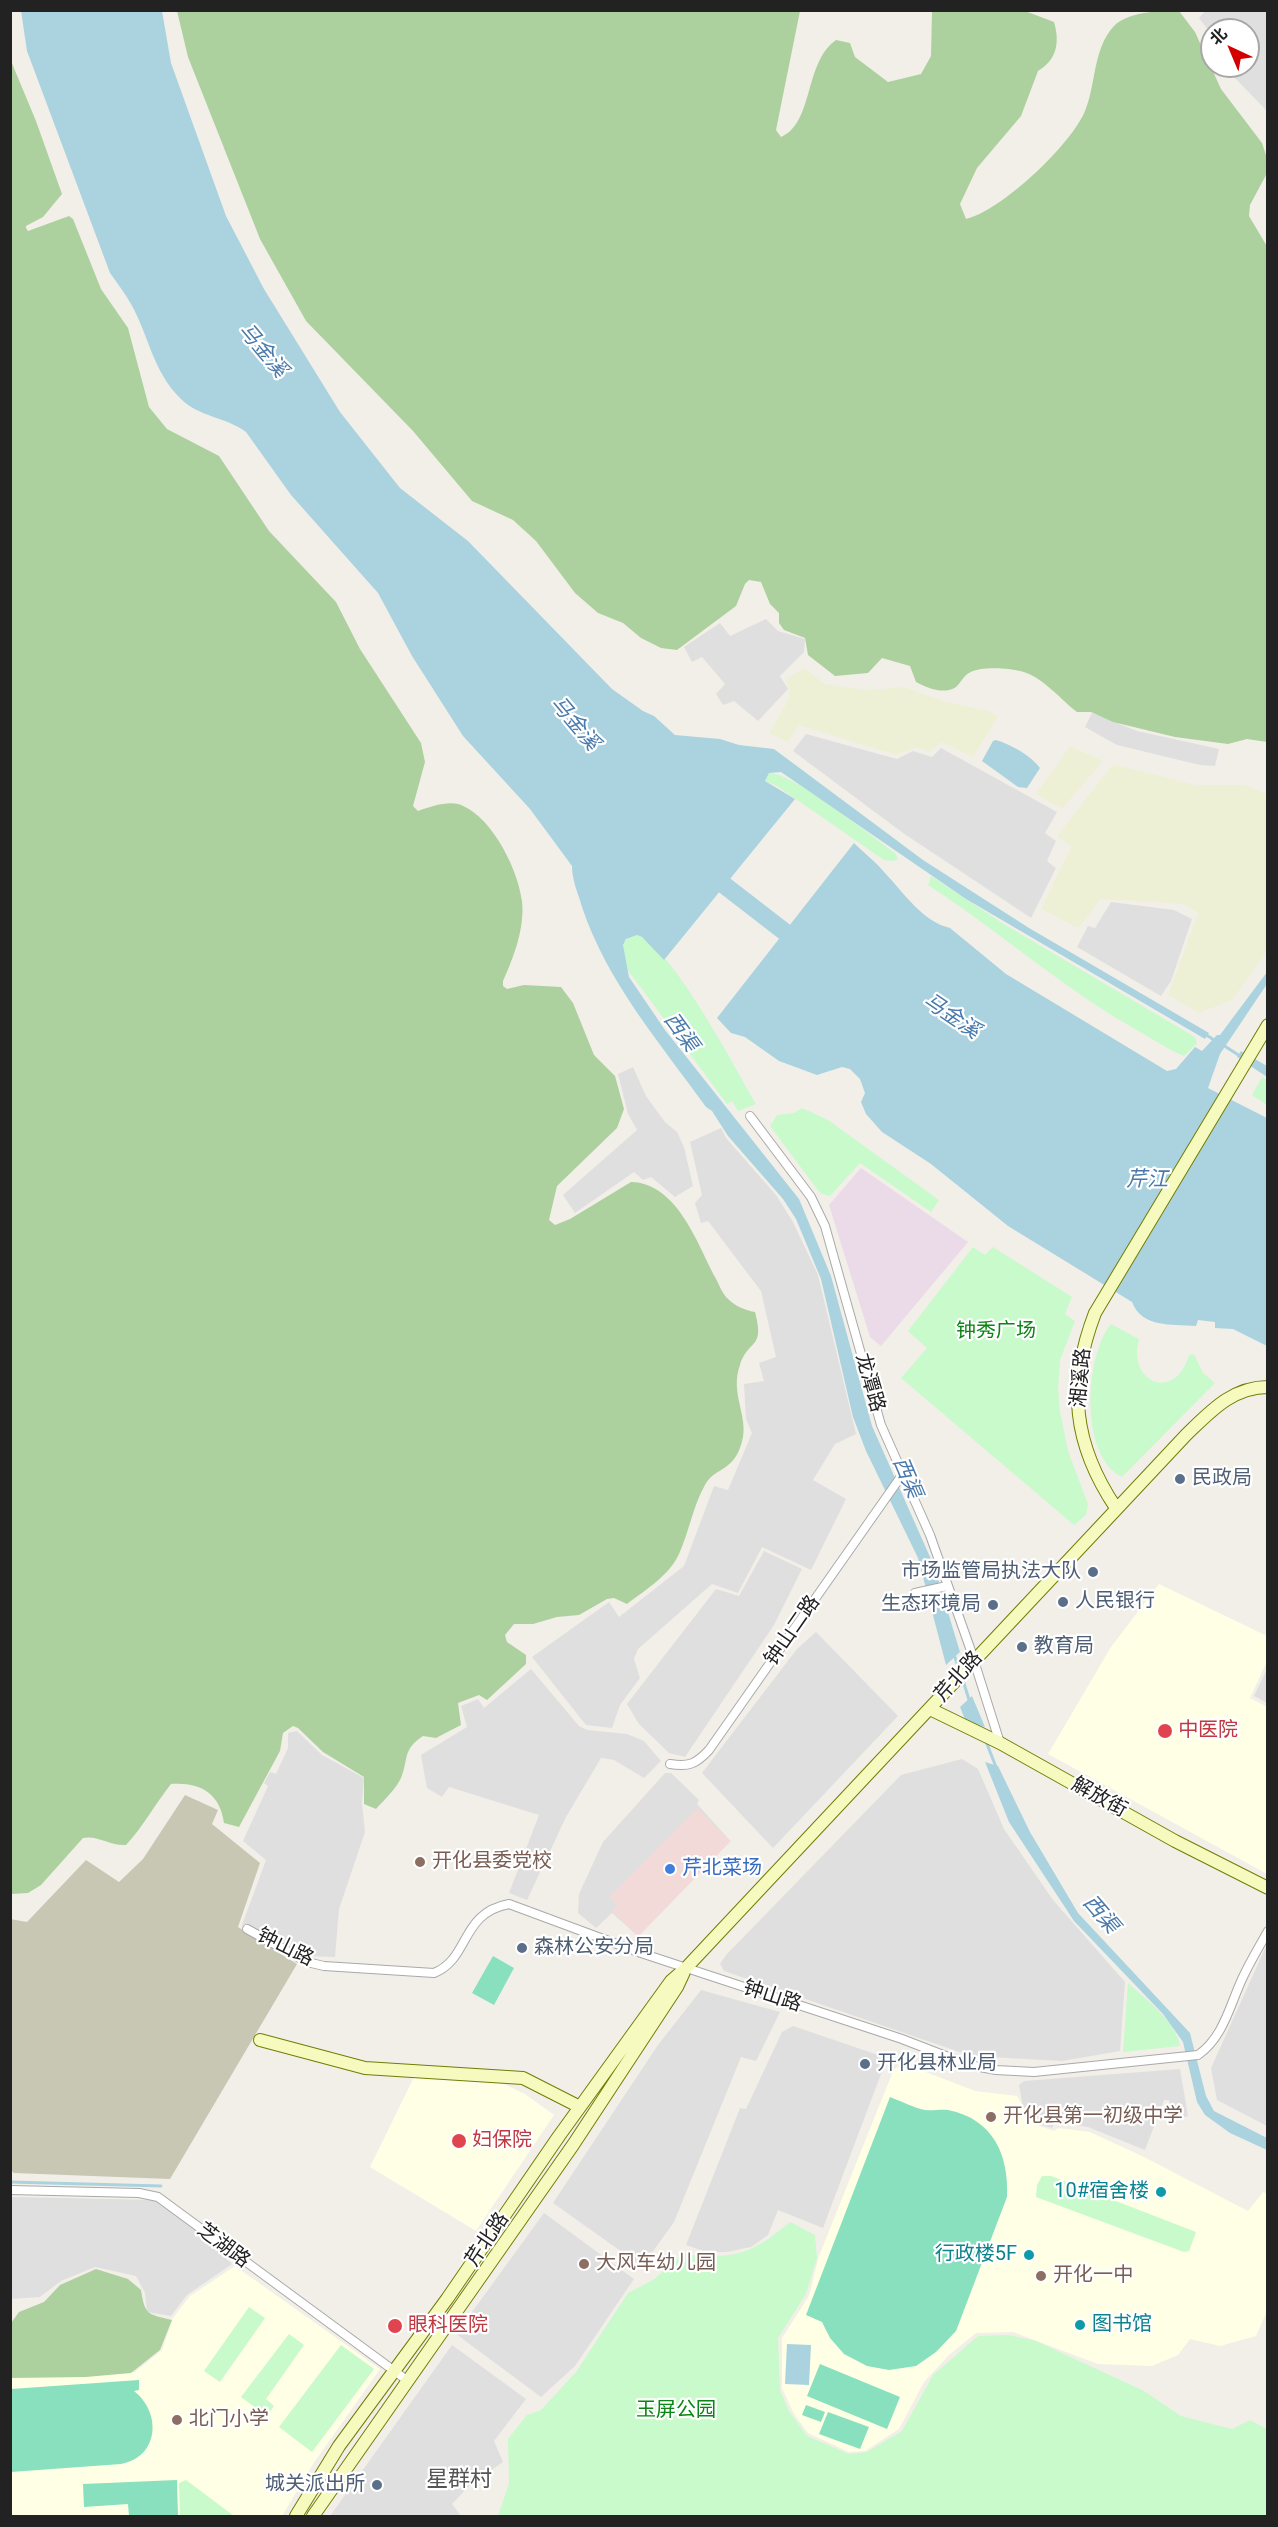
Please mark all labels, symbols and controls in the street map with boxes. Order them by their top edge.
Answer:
north arrow [1200,18,1260,78]
text: 北 [1206,24,1231,49]
water label: 马金溪 [232,319,292,383]
water label: 马金溪 [544,692,604,756]
water label: 马金溪 [918,989,984,1045]
water label: 西渠 [657,1009,703,1057]
water label: 芹江 [1126,1168,1168,1194]
park label: 钟秀广场 [956,1320,1036,1344]
street label: 湘溪路 [1067,1347,1097,1409]
street label: 龙潭路 [849,1351,889,1415]
water label: 西渠 [886,1454,926,1502]
place label: 民政局 [1192,1467,1252,1491]
marker: 民政局 [1173,1472,1187,1486]
place label: 市场监管局执法大队 [901,1560,1081,1584]
marker: 市场监管局执法大队 [1086,1565,1100,1579]
place label: 人民银行 [1075,1590,1155,1614]
street label: 钟山二路 [760,1591,826,1671]
place label: 生态环境局 [881,1593,981,1617]
marker: 人民银行 [1056,1595,1070,1609]
marker: 生态环境局 [986,1598,1000,1612]
place label: 教育局 [1034,1635,1094,1659]
marker: 教育局 [1015,1640,1029,1654]
street label: 芹北路 [930,1647,988,1707]
place label: 中医院 [1178,1719,1238,1743]
marker: 中医院 [1156,1722,1174,1740]
street label: 解放街 [1067,1773,1131,1823]
place label: 开化县委党校 [432,1850,552,1874]
marker: 开化县委党校 [413,1855,427,1869]
place label: 芹北菜场 [682,1857,762,1881]
marker: 芹北菜场 [663,1862,677,1876]
water label: 西渠 [1077,1891,1123,1939]
street label: 钟山路 [253,1924,317,1972]
place label: 森林公安分局 [534,1936,654,1960]
marker: 森林公安分局 [515,1941,529,1955]
street label: 钟山路 [740,1976,804,2018]
place label: 开化县林业局 [877,2052,997,2076]
marker: 开化县林业局 [858,2057,872,2071]
place label: 开化县第一初级中学 [1003,2105,1183,2129]
marker: 开化县第一初级中学 [984,2110,998,2124]
place label: 妇保院 [472,2129,532,2153]
marker: 妇保院 [450,2132,468,2150]
place label: 10#宿舍楼 [1054,2180,1149,2204]
marker: 10#宿舍楼 [1154,2185,1168,2199]
street label: 芹北路 [461,2208,515,2272]
street label: 芝湖路 [192,2218,254,2274]
place label: 行政楼5F [935,2243,1017,2267]
marker: 行政楼5F [1022,2248,1036,2262]
place label: 大风车幼儿园 [596,2252,716,2276]
marker: 大风车幼儿园 [577,2257,591,2271]
place label: 开化一中 [1053,2264,1133,2288]
marker: 开化一中 [1034,2269,1048,2283]
place label: 图书馆 [1092,2313,1152,2337]
place label: 眼科医院 [408,2314,488,2338]
marker: 眼科医院 [386,2317,404,2335]
marker: 图书馆 [1073,2318,1087,2332]
park label: 玉屏公园 [636,2399,716,2423]
place label: 北门小学 [189,2408,269,2432]
marker: 北门小学 [170,2413,184,2427]
district label: 星群村 [426,2467,492,2493]
place label: 城关派出所 [265,2473,365,2497]
marker: 城关派出所 [370,2478,384,2492]

